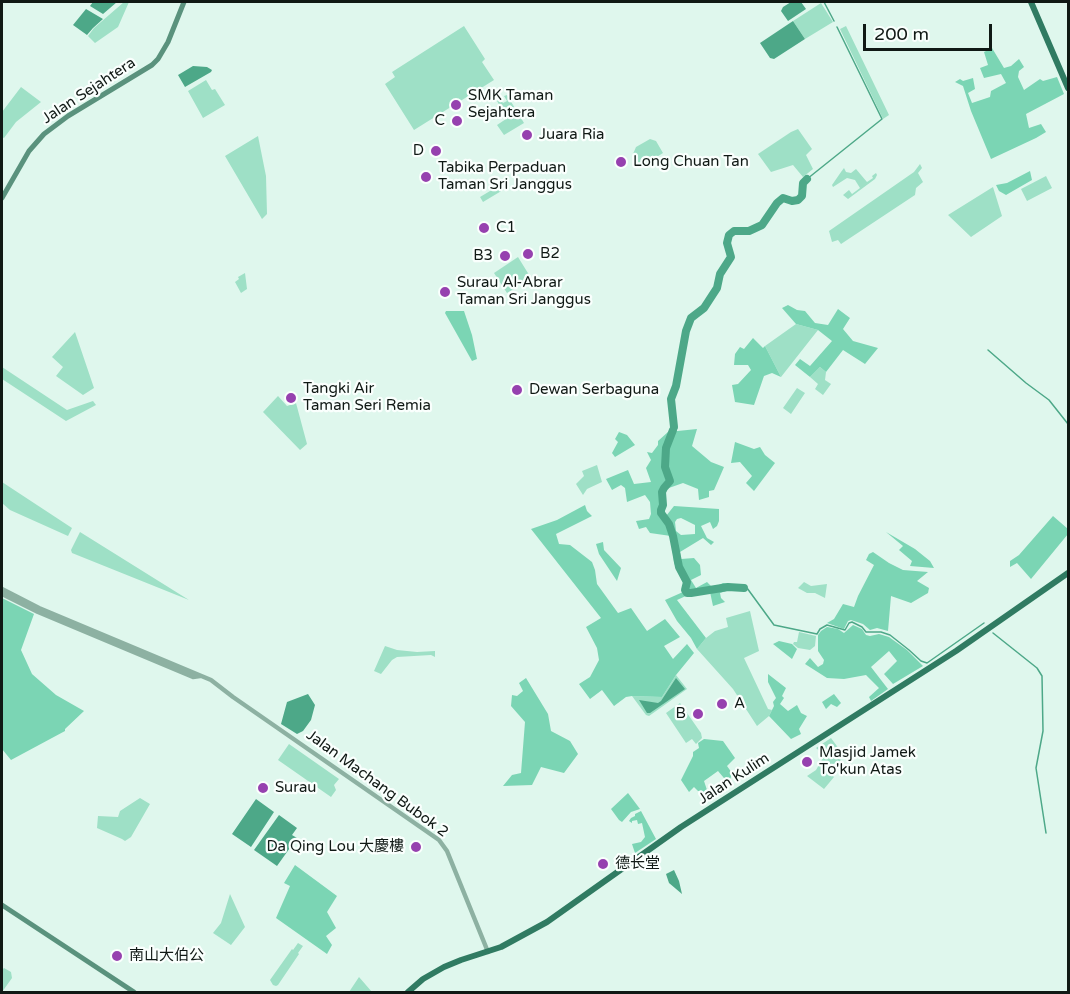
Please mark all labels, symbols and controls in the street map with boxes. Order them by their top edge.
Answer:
scale bar [866,12,995,50]
text: 200 m [874,23,929,45]
street label: Jalan Sejahtera [39,54,139,128]
place label: SMK Taman Sejahtera [468,87,553,122]
marker: SMK Taman Sejahtera [449,98,463,112]
place label: C [435,112,445,130]
marker: C [450,114,464,128]
place label: Juara Ria [539,126,604,144]
marker: Juara Ria [520,128,534,142]
place label: D [413,142,424,160]
marker: D [429,144,443,158]
place label: Long Chuan Tan [633,153,749,171]
marker: Long Chuan Tan [614,155,628,169]
place label: Tabika Perpaduan Taman Sri Janggus [438,159,572,194]
marker: Tabika Perpaduan Taman Sri Janggus [419,170,433,184]
place label: C1 [496,219,516,237]
marker: C1 [477,221,491,235]
place label: B2 [540,245,560,263]
place label: B3 [473,247,493,265]
marker: B2 [521,247,535,261]
marker: B3 [498,249,512,263]
place label: Surau Al-Abrar Taman Sri Janggus [457,274,591,309]
marker: Surau Al-Abrar Taman Sri Janggus [438,285,452,299]
place label: Tangki Air Taman Seri Remia [303,380,431,415]
place label: Dewan Serbaguna [529,381,659,399]
marker: Dewan Serbaguna [510,383,524,397]
marker: Tangki Air Taman Seri Remia [284,391,298,405]
place label: A [734,695,745,713]
marker: A [715,697,729,711]
place label: B [676,705,686,723]
marker: B [691,707,705,721]
street label: Jalan Machang Bubok 2 [302,726,452,842]
place label: Masjid Jamek To'kun Atas [819,744,916,779]
street label: Jalan Kulim [695,749,773,809]
marker: Masjid Jamek To'kun Atas [800,755,814,769]
place label: Surau [275,779,316,797]
marker: Surau [256,781,270,795]
place label: Da Qing Lou 大慶樓 [266,838,404,856]
marker: Da Qing Lou 大慶樓 [409,840,423,854]
place label: 德长堂 [615,855,660,873]
marker: 德长堂 [596,857,610,871]
place label: 南山大伯公 [129,947,204,965]
marker: 南山大伯公 [110,949,124,963]

